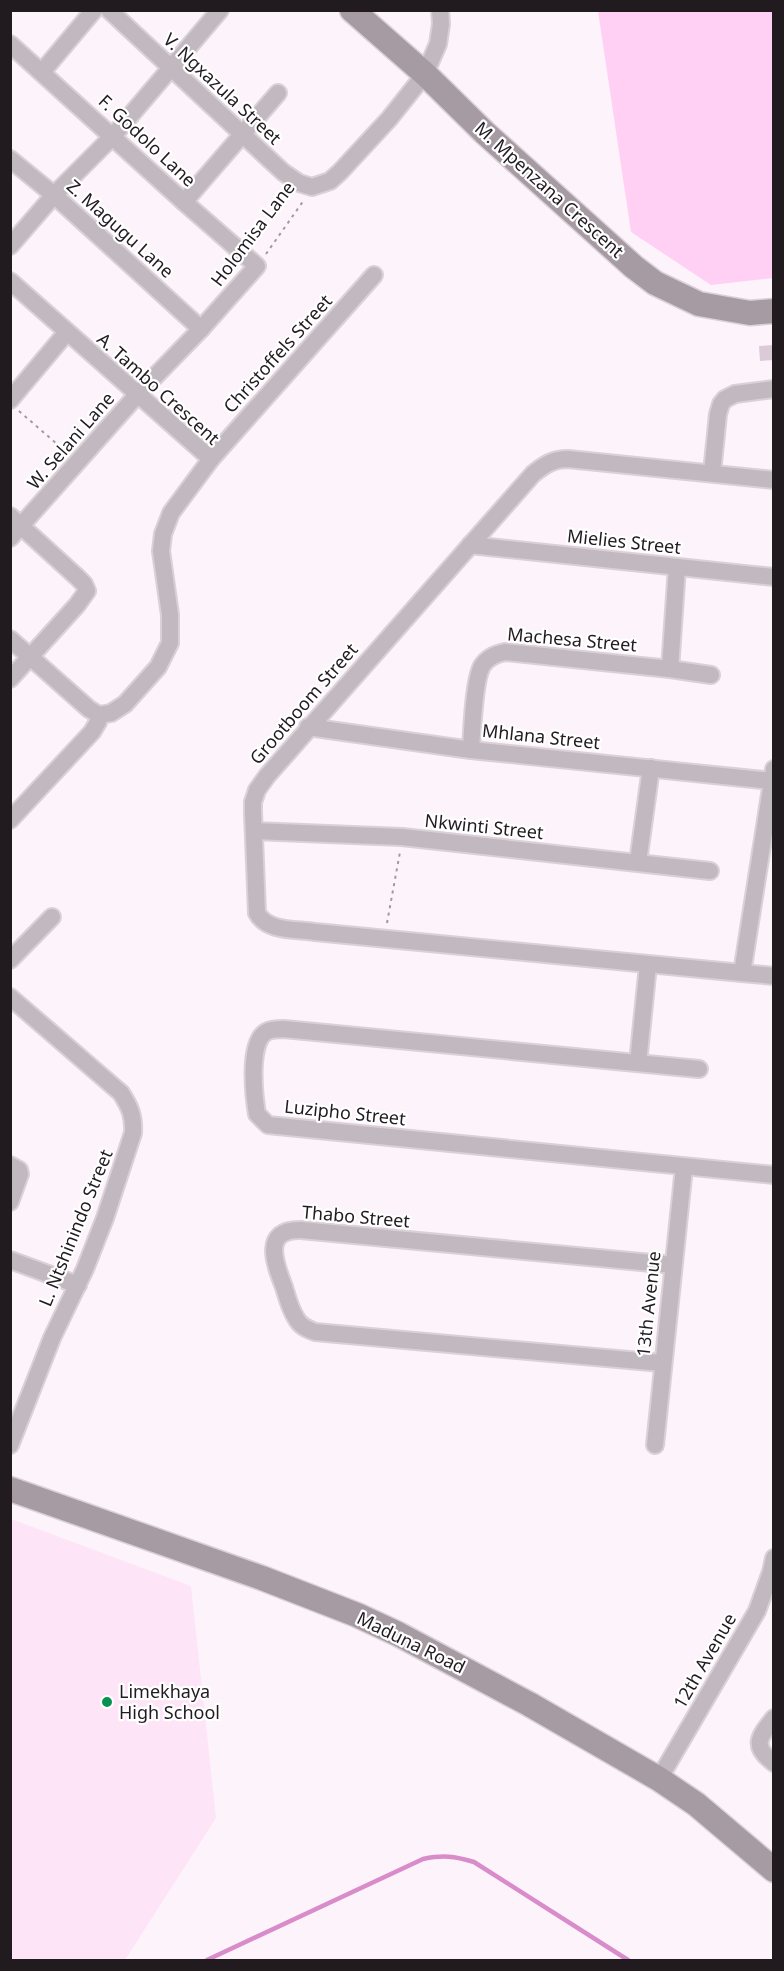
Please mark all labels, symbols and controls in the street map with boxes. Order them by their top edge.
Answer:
street label: V. Ngxazula Street [159,27,287,150]
street label: F. Godolo Lane [94,89,201,192]
street label: M. Mpenzana Crescent [470,116,630,263]
street label: Z. Magugu Lane [62,174,179,283]
street label: Holomisa Lane [205,176,300,291]
street label: Christoffels Street [218,289,337,418]
street label: A. Tambo Crescent [92,327,225,450]
street label: W. Selani Lane [21,387,119,494]
street label: Mielies Street [566,523,683,559]
street label: Machesa Street [506,621,638,657]
street label: Grootboom Street [244,637,363,769]
street label: Mhlana Street [481,718,602,754]
street label: Nkwinti Street [424,808,545,844]
street label: Luzipho Street [283,1094,407,1130]
street label: L. Ntshinindo Street [33,1145,118,1310]
street label: Thabo Street [301,1199,411,1233]
street label: 13th Avenue [631,1250,665,1358]
street label: Maduna Road [353,1605,470,1679]
street label: 12th Avenue [667,1609,741,1712]
place label: Limekhaya High School [119,1679,220,1724]
marker: Limekhaya High School [100,1695,114,1709]

